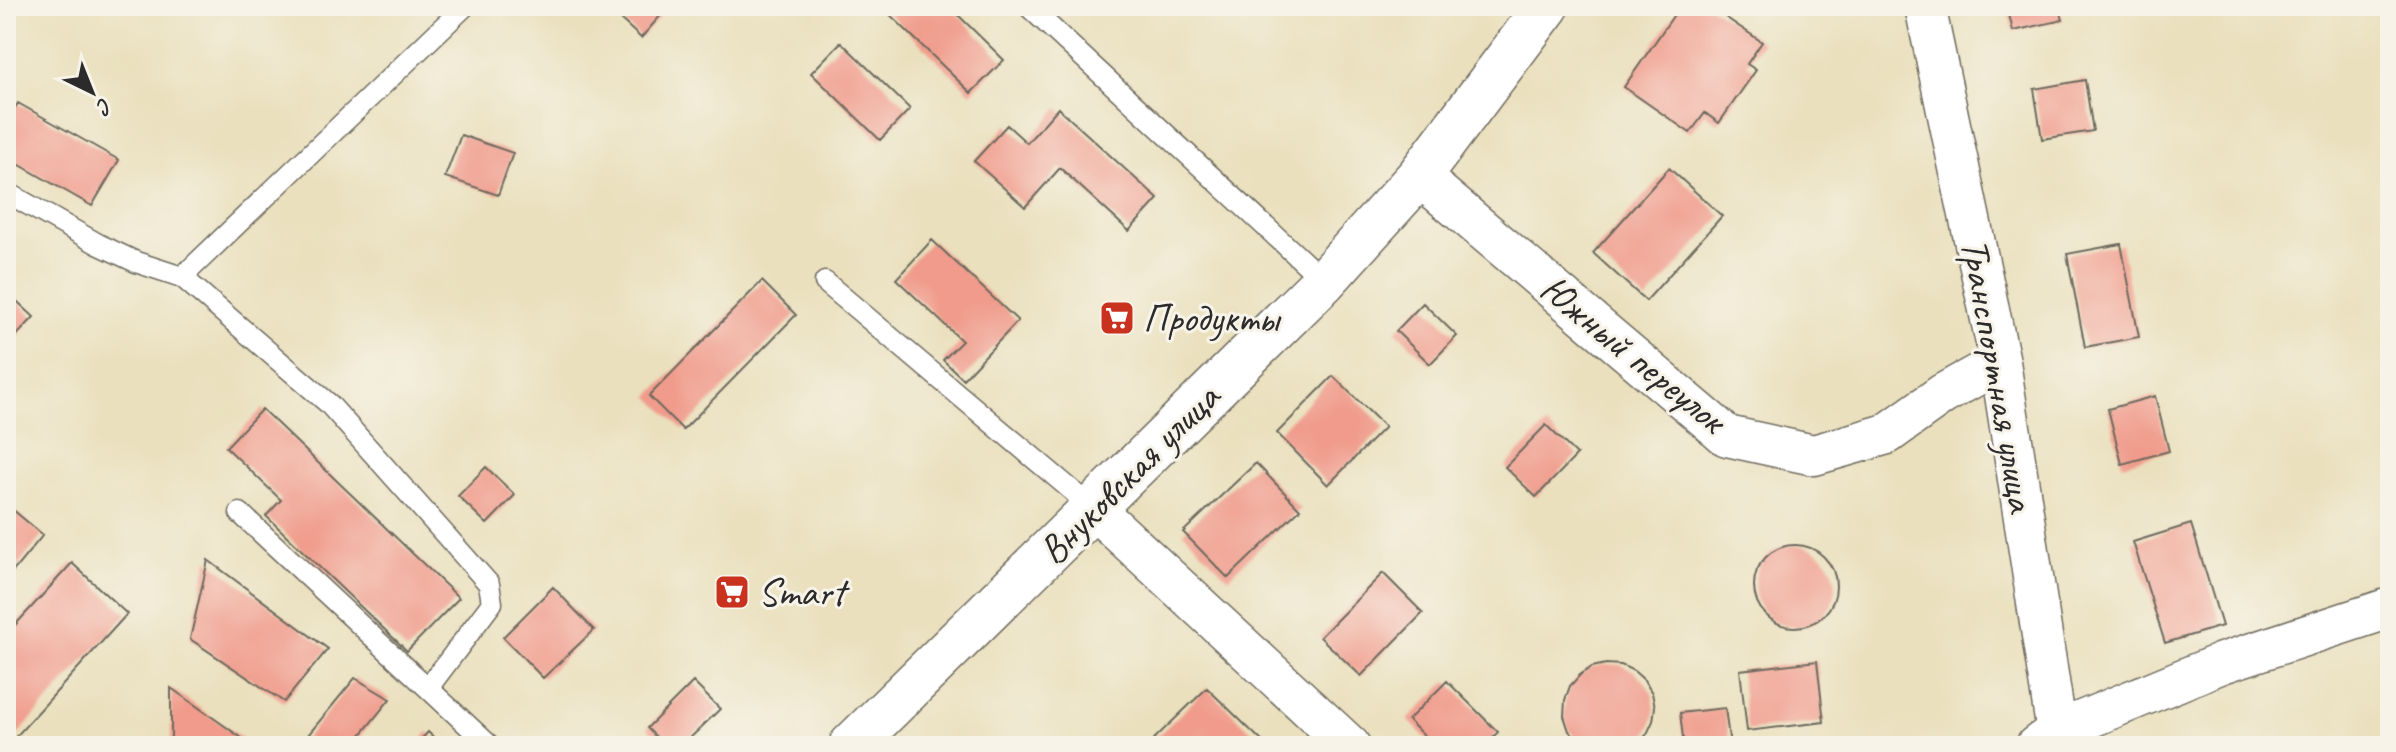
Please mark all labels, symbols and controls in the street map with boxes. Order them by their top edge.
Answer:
north arrow [52,52,132,132]
text: С [89,92,118,122]
street label: Транспортная улица [1949,235,2047,518]
street label: Южный переулок [1530,264,1739,446]
place label: Продукты [1143,293,1282,343]
supermarket icon: Продукты [1098,299,1136,337]
street label: Внуковская улица [1028,371,1232,575]
place label: Smart [758,567,851,617]
supermarket icon: Smart [713,573,751,611]

